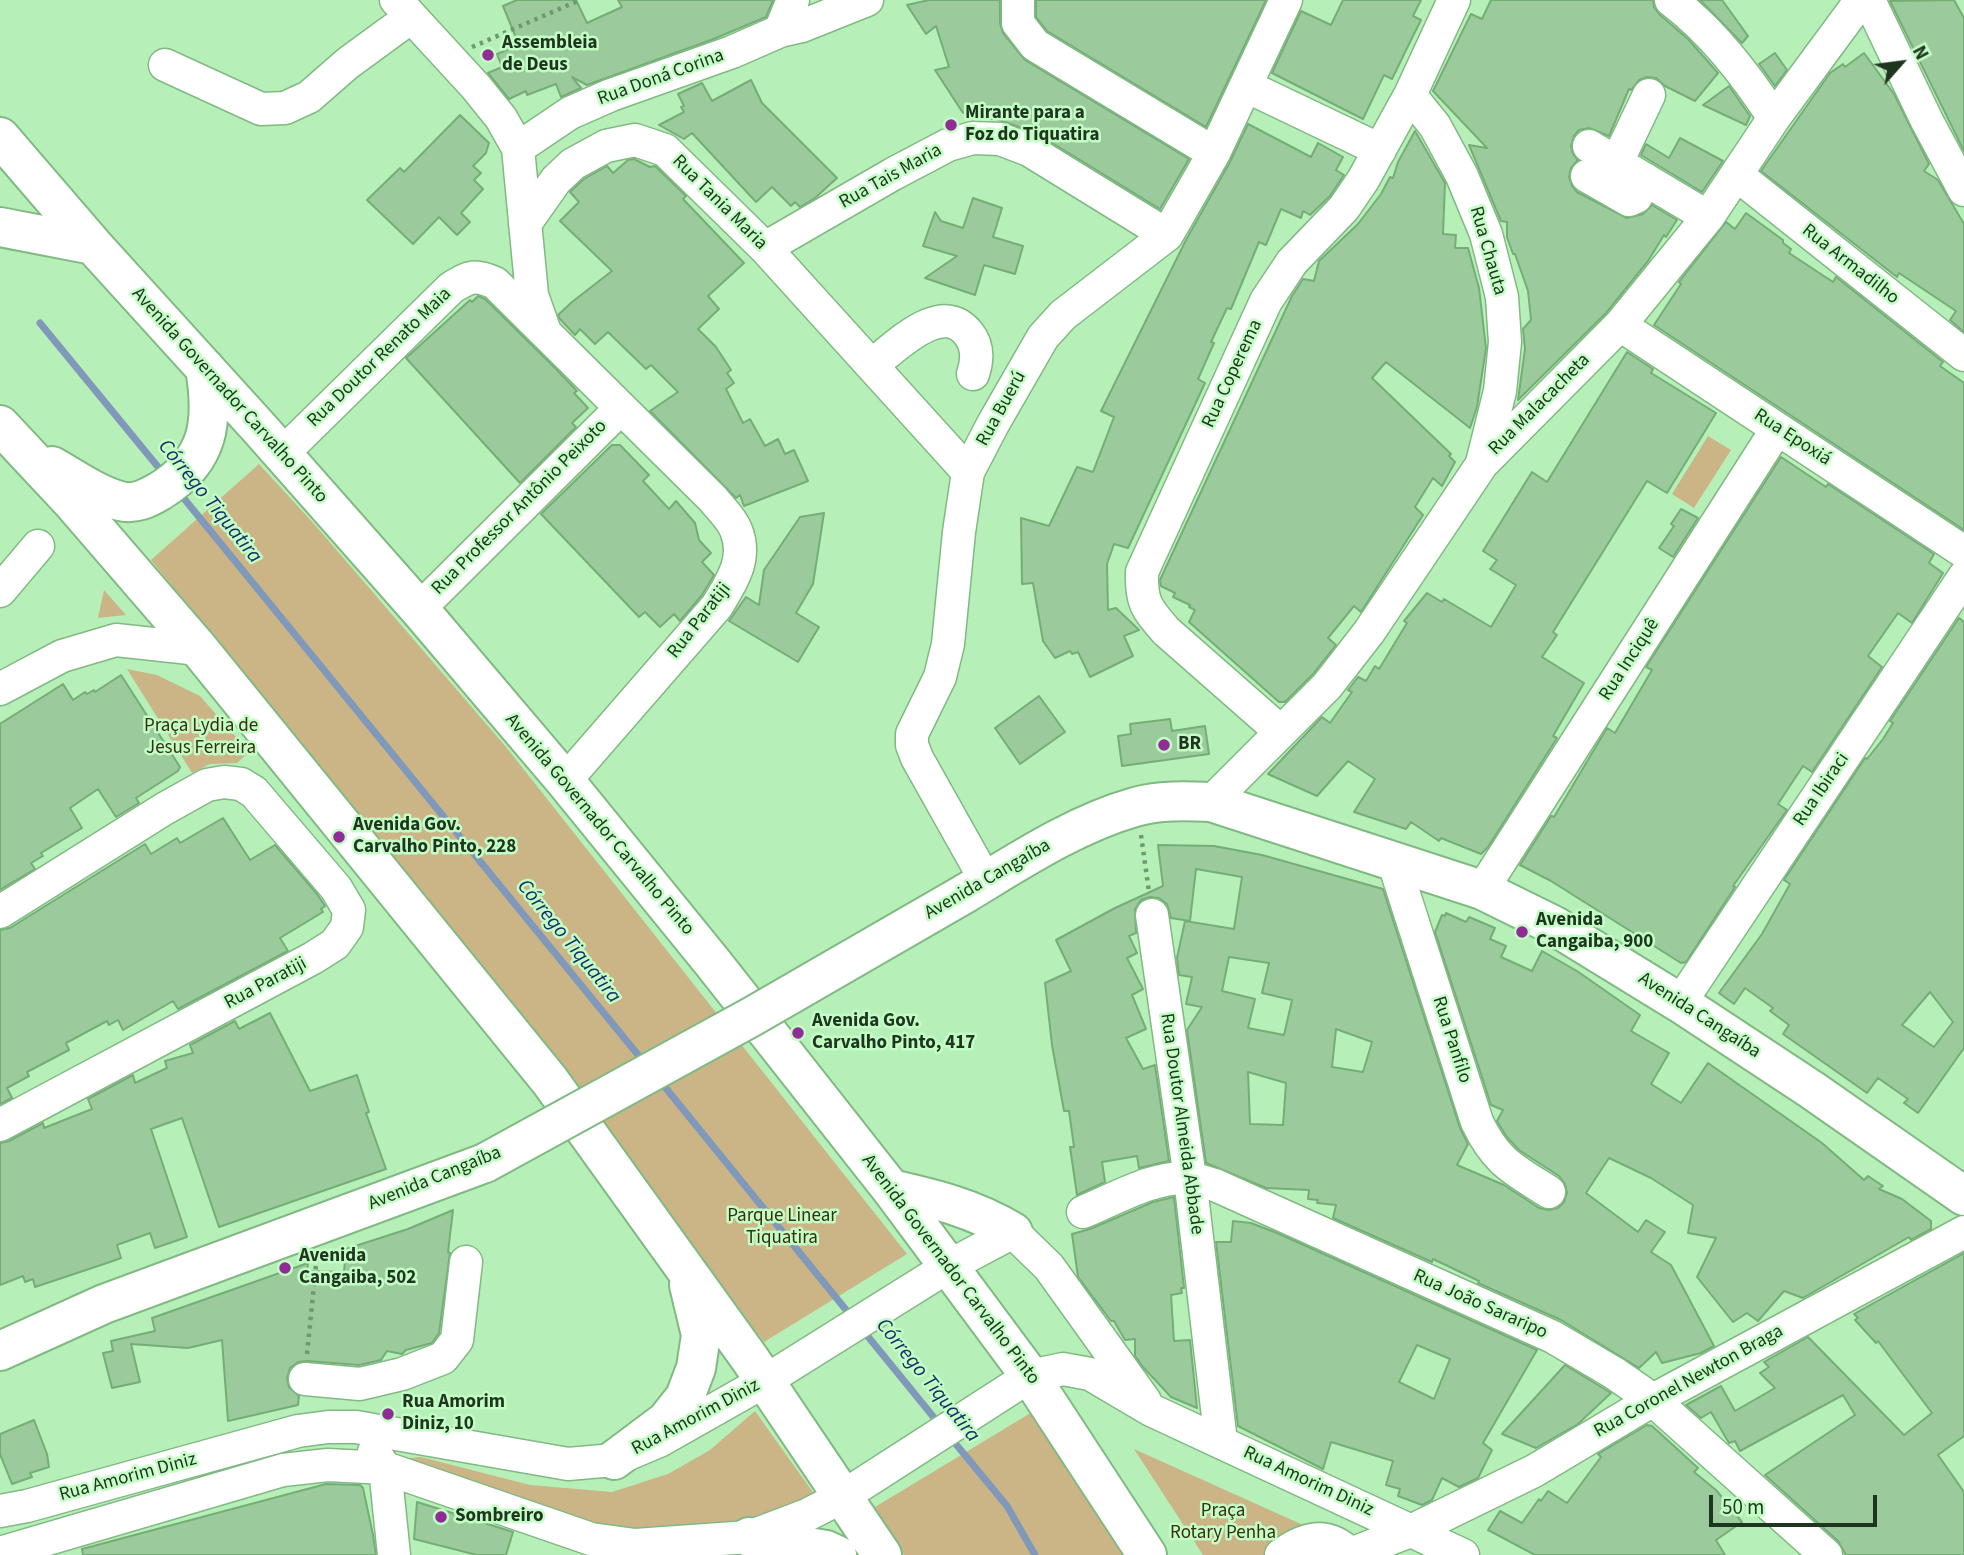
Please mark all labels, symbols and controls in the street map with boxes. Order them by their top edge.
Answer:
north arrow [1866,28,1936,98]
place label: Assembleia de Deus [502,33,598,77]
text: N [1905,41,1935,65]
street label: Rua Doná Corina [595,45,727,111]
marker: Assembleia de Deus [480,47,496,63]
place label: Mirante para a Foz do Tiquatira [965,103,1099,147]
marker: Mirante para a Foz do Tiquatira [943,117,959,133]
street label: Rua Tais Maria [836,139,946,215]
street label: Rua Tania Maria [667,151,771,255]
street label: Rua Chauta [1463,204,1511,298]
street label: Rua Armadilho [1797,220,1903,310]
street label: Avenida Governador Carvalho Pinto [126,283,332,509]
street label: Rua Doutor Renato Maia [303,283,457,433]
street label: Rua Coperema [1198,316,1268,432]
street label: Rua Malacacheta [1484,349,1596,461]
street label: Rua Buerú [972,367,1032,451]
street label: Rua Epoxiá [1749,405,1835,471]
street label: Rua Professor Antônio Peixoto [428,416,612,600]
water label: Córrego Tiquatira [151,435,267,569]
street label: Rua Paratiji [663,579,737,663]
street label: Rua Inciquê [1595,615,1665,705]
street label: Avenida Governador Carvalho Pinto [499,709,699,941]
park label: Praça Lydia de Jesus Ferreira [144,716,258,760]
place label: BR [1178,734,1201,756]
marker: BR [1156,737,1172,753]
street label: Rua Ibiraci [1789,749,1855,831]
place label: Avenida Gov. Carvalho Pinto, 228 [353,815,516,859]
marker: Avenida Gov. Carvalho Pinto, 228 [331,829,347,845]
street label: Avenida Cangaíba [921,835,1055,925]
water label: Córrego Tiquatira [510,875,626,1009]
place label: Avenida Cangaiba, 900 [1536,910,1653,954]
marker: Avenida Cangaiba, 900 [1514,924,1530,940]
street label: Rua Paratiji [221,953,311,1015]
street label: Avenida Cangaíba [1633,968,1765,1064]
street label: Rua Panfilo [1426,994,1476,1086]
place label: Avenida Gov. Carvalho Pinto, 417 [812,1011,975,1055]
street label: Rua Doutor Almeida Abbade [1154,1012,1208,1236]
marker: Avenida Gov. Carvalho Pinto, 417 [790,1025,806,1041]
street label: Avenida Cangaíba [365,1142,505,1216]
street label: Avenida Governador Carvalho Pinto [856,1150,1044,1390]
park label: Parque Linear Tiquatira [727,1206,837,1250]
place label: Avenida Cangaiba, 502 [299,1246,416,1290]
marker: Avenida Cangaiba, 502 [277,1260,293,1276]
street label: Rua João Sararipo [1409,1265,1551,1345]
water label: Córrego Tiquatira [869,1314,985,1448]
street label: Rua Coronel Newton Braga [1590,1320,1788,1444]
street label: Rua Amorim Diniz [628,1375,764,1461]
place label: Rua Amorim Diniz, 10 [402,1392,505,1436]
marker: Rua Amorim Diniz, 10 [380,1406,396,1422]
street label: Rua Amorim Diniz [1239,1442,1377,1522]
street label: Rua Amorim Diniz [57,1449,199,1507]
scale bar [1712,1482,1880,1526]
text: 50 m [1722,1492,1764,1522]
park label: Praça Rotary Penha [1170,1501,1276,1545]
place label: Sombreiro [455,1506,544,1528]
marker: Sombreiro [433,1509,449,1525]

